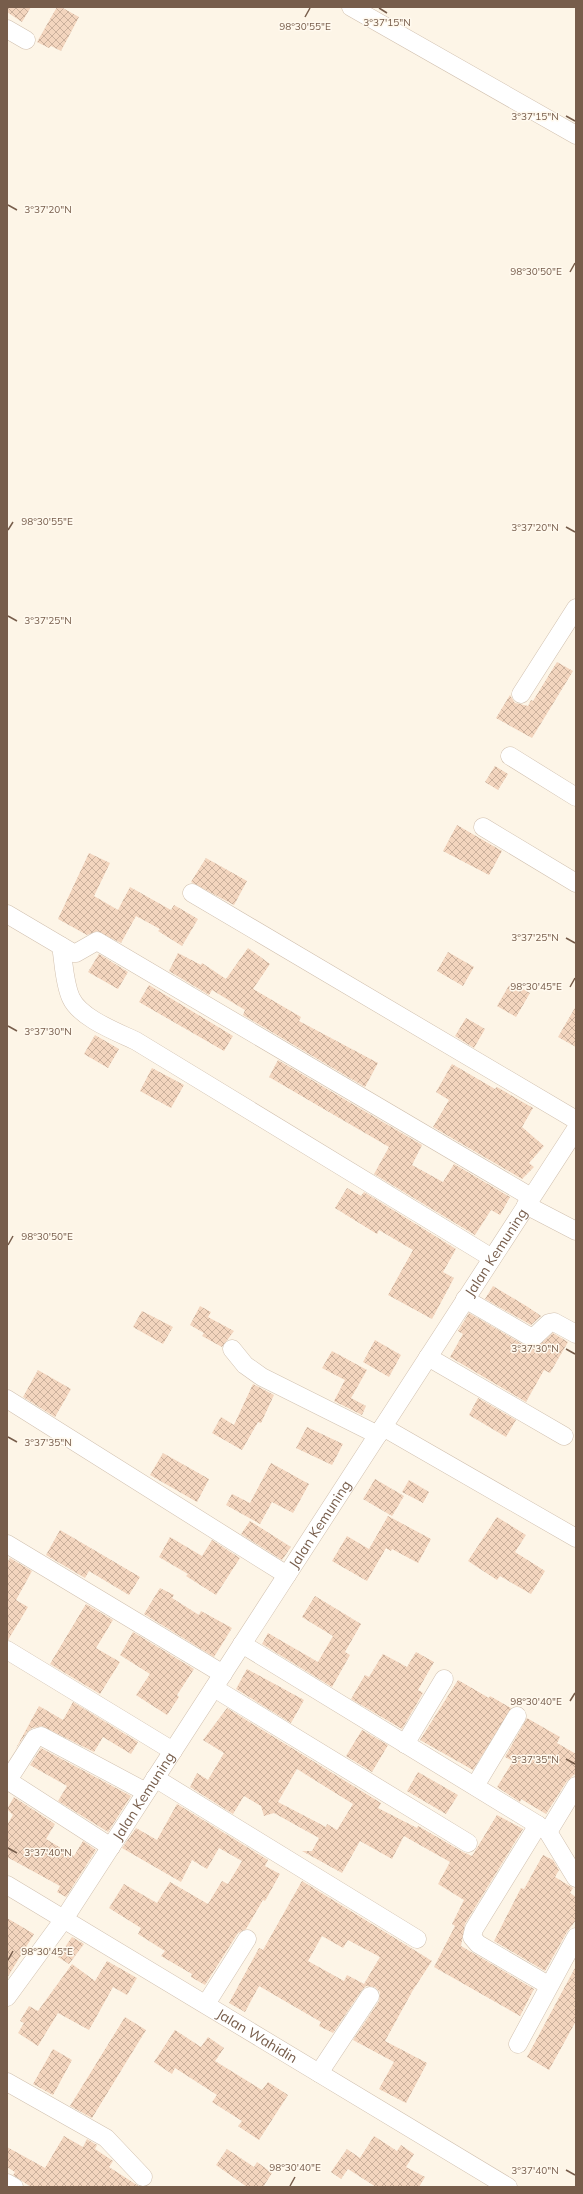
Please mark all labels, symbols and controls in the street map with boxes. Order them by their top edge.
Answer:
text: 3°37'15"N [363,16,411,29]
text: 98°30'55"E [279,20,331,33]
text: 3°37'15"N [511,110,559,123]
text: 3°37'20"N [24,203,72,216]
text: 98°30'50"E [510,265,562,278]
text: 98°30'55"E [21,515,73,528]
text: 3°37'20"N [511,521,559,534]
text: 3°37'25"N [24,614,72,627]
text: 3°37'25"N [511,931,559,944]
text: 98°30'45"E [510,980,562,993]
text: 3°37'30"N [24,1025,72,1038]
street label: Jalan Kemuning [461,1205,531,1300]
text: 98°30'50"E [21,1230,73,1243]
text: 3°37'30"N [511,1342,559,1355]
text: 3°37'35"N [24,1436,72,1449]
street label: Jalan Kemuning [285,1477,355,1572]
text: 98°30'40"E [510,1695,562,1708]
street label: Jalan Kemuning [108,1749,179,1844]
text: 3°37'35"N [511,1753,559,1766]
text: 3°37'40"N [24,1846,72,1859]
text: 98°30'45"E [21,1945,73,1958]
street label: Jalan Wahidin [213,2004,301,2067]
text: 98°30'40"E [269,2161,321,2174]
text: 3°37'40"N [511,2164,559,2177]

